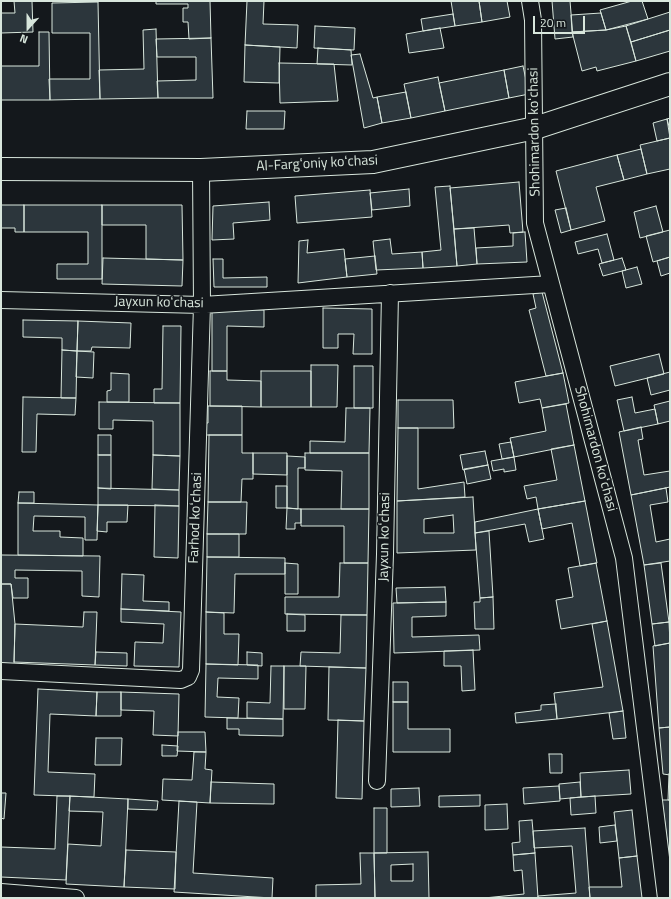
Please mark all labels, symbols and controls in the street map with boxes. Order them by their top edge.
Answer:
north arrow [8,8,48,48]
scale bar [535,8,587,34]
text: 20 m [540,13,566,32]
text: N [17,30,30,48]
street label: Shohimardon koʻchasi [525,67,545,197]
street label: Al-Fargʻoniy koʻchasi [256,152,378,176]
street label: Jayxun koʻchasi [114,294,204,312]
street label: Shohimardon koʻchasi [570,384,620,514]
street label: Farhod koʻchasi [186,472,206,564]
street label: Jayxun koʻchasi [376,492,394,582]

